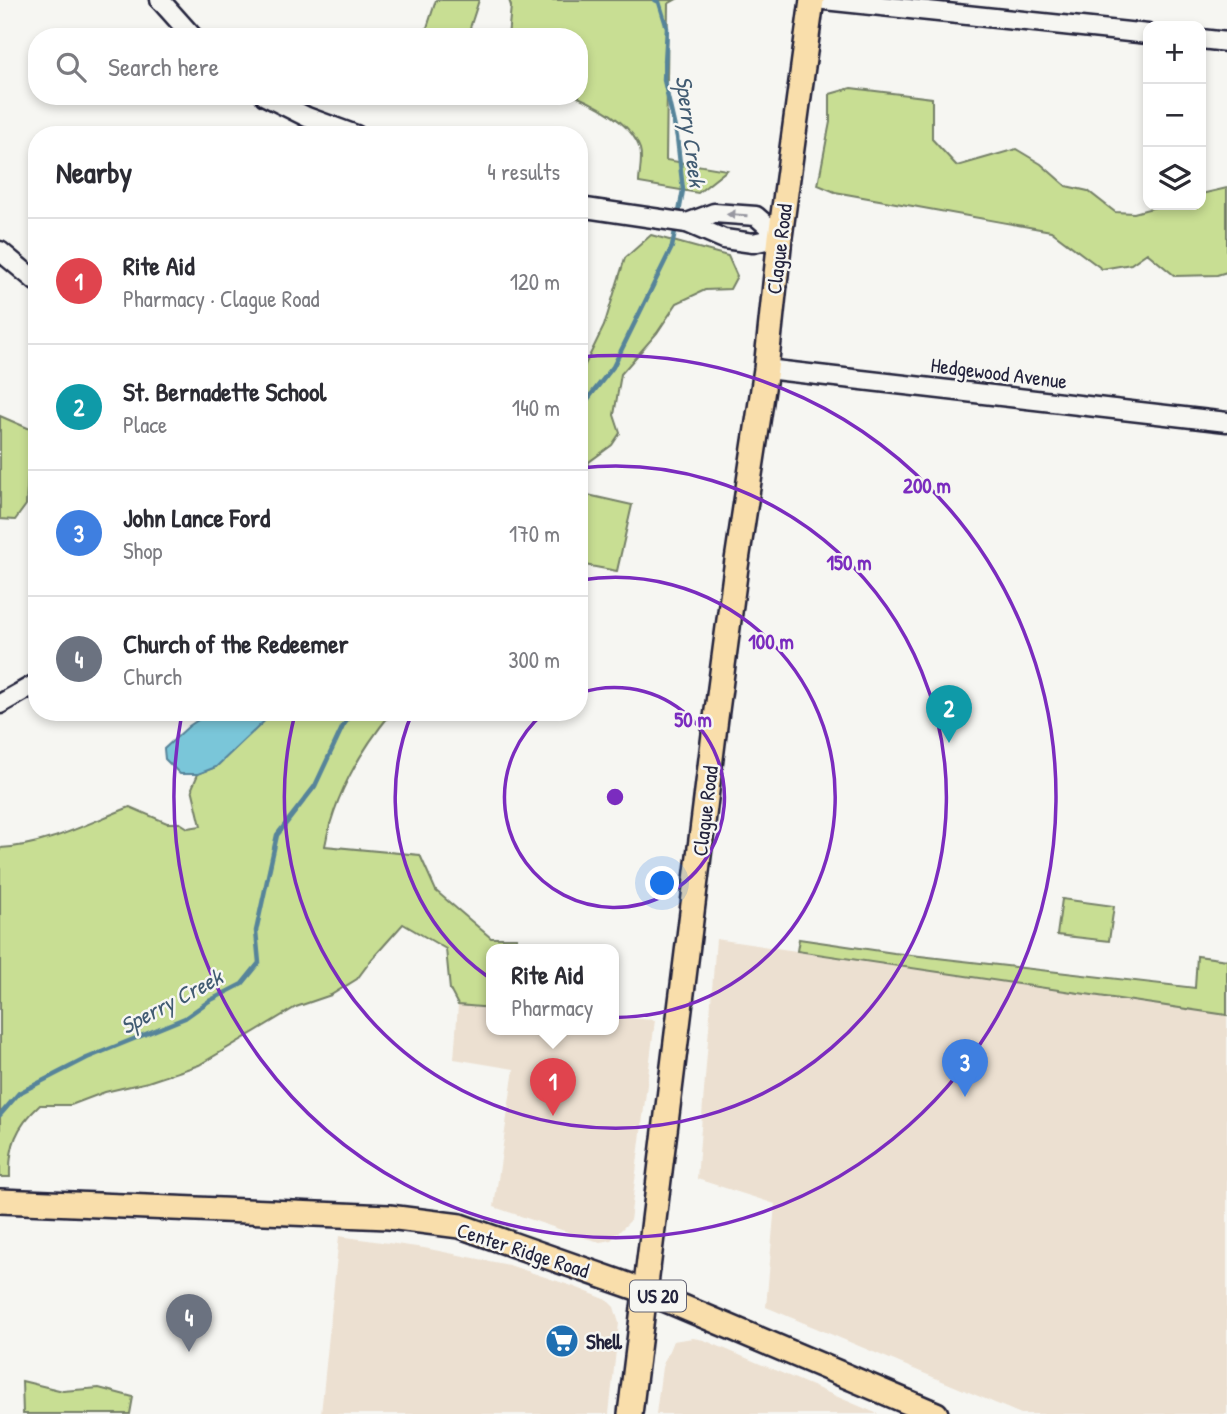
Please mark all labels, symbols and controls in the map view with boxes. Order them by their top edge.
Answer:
map controls [1143,21,1206,210]
button: + [1143,21,1206,84]
search box [28,28,588,105]
icon: search [52,48,90,86]
text: Search here [108,49,219,84]
water label: Sperry Creek [668,74,713,191]
button: − [1143,84,1206,147]
button: layers [1143,147,1206,210]
text: Nearby [56,152,132,192]
text: 4 results [487,156,560,187]
street label: Clague Road [759,202,799,296]
one-way arrow [725,209,747,220]
text: Rite Aid [123,248,195,283]
text: 1 [75,266,83,297]
text: 120 m [510,266,560,297]
text: Pharmacy · Clague Road [123,283,319,314]
street label: Hedgewood Avenue [929,350,1069,396]
text: St. Bernadette School [123,374,326,409]
text: 2 [74,392,84,423]
text: 140 m [512,392,560,423]
text: Place [123,409,167,440]
text: 200 m [903,471,951,500]
text: John Lance Ford [123,500,270,535]
text: 3 [74,518,84,549]
text: 170 m [509,518,560,549]
text: Shop [123,535,162,566]
text: 150 m [826,548,872,577]
text: Church of the Redeemer [123,626,349,661]
text: 100 m [748,627,794,656]
text: 4 [75,644,83,675]
text: 300 m [508,644,560,675]
text: Church [123,661,182,692]
pin: 2 [926,685,972,743]
text: 50 m [674,705,712,734]
street label: Clague Road [685,764,725,858]
centre of rings [603,785,627,809]
your location [645,866,679,900]
popup [486,944,619,1035]
text: Rite Aid [512,957,583,992]
water label: Sperry Creek [114,960,230,1042]
text: Pharmacy [512,992,593,1023]
pin: 3 [942,1039,988,1097]
pin: 1 [530,1058,576,1116]
street label: Center Ridge Road [453,1215,593,1285]
road number: US 20 [630,1280,686,1312]
pin: 4 [166,1294,212,1352]
supermarket icon: Shell [543,1322,581,1360]
place label: Shell [586,1327,623,1356]

